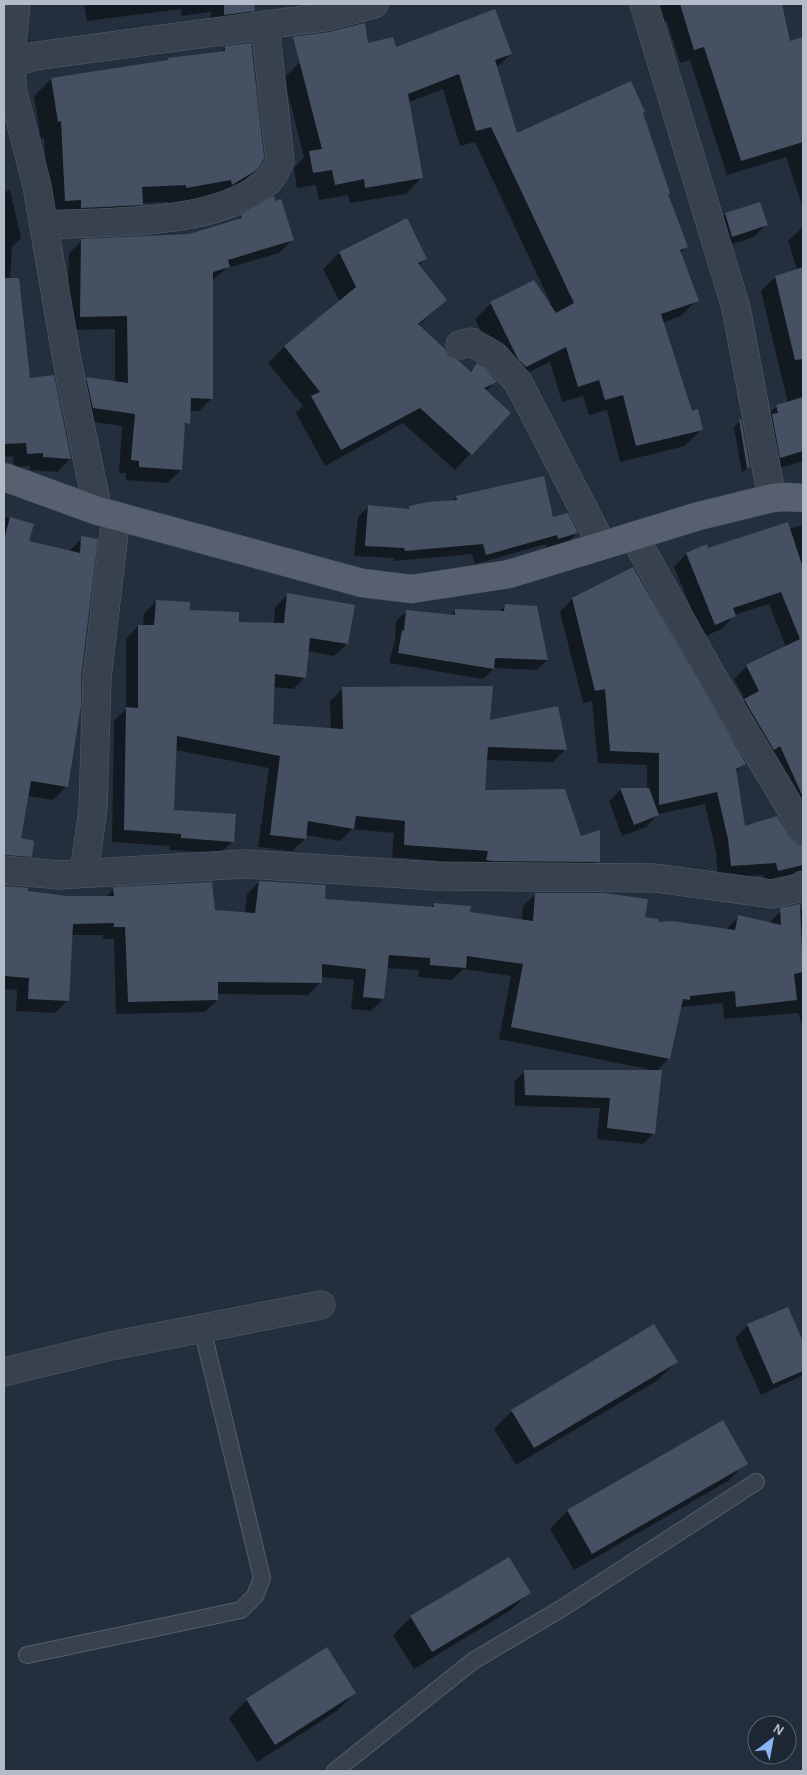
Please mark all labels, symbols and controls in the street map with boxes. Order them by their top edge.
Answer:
north arrow [747,1715,797,1765]
text: N [771,1721,786,1738]

